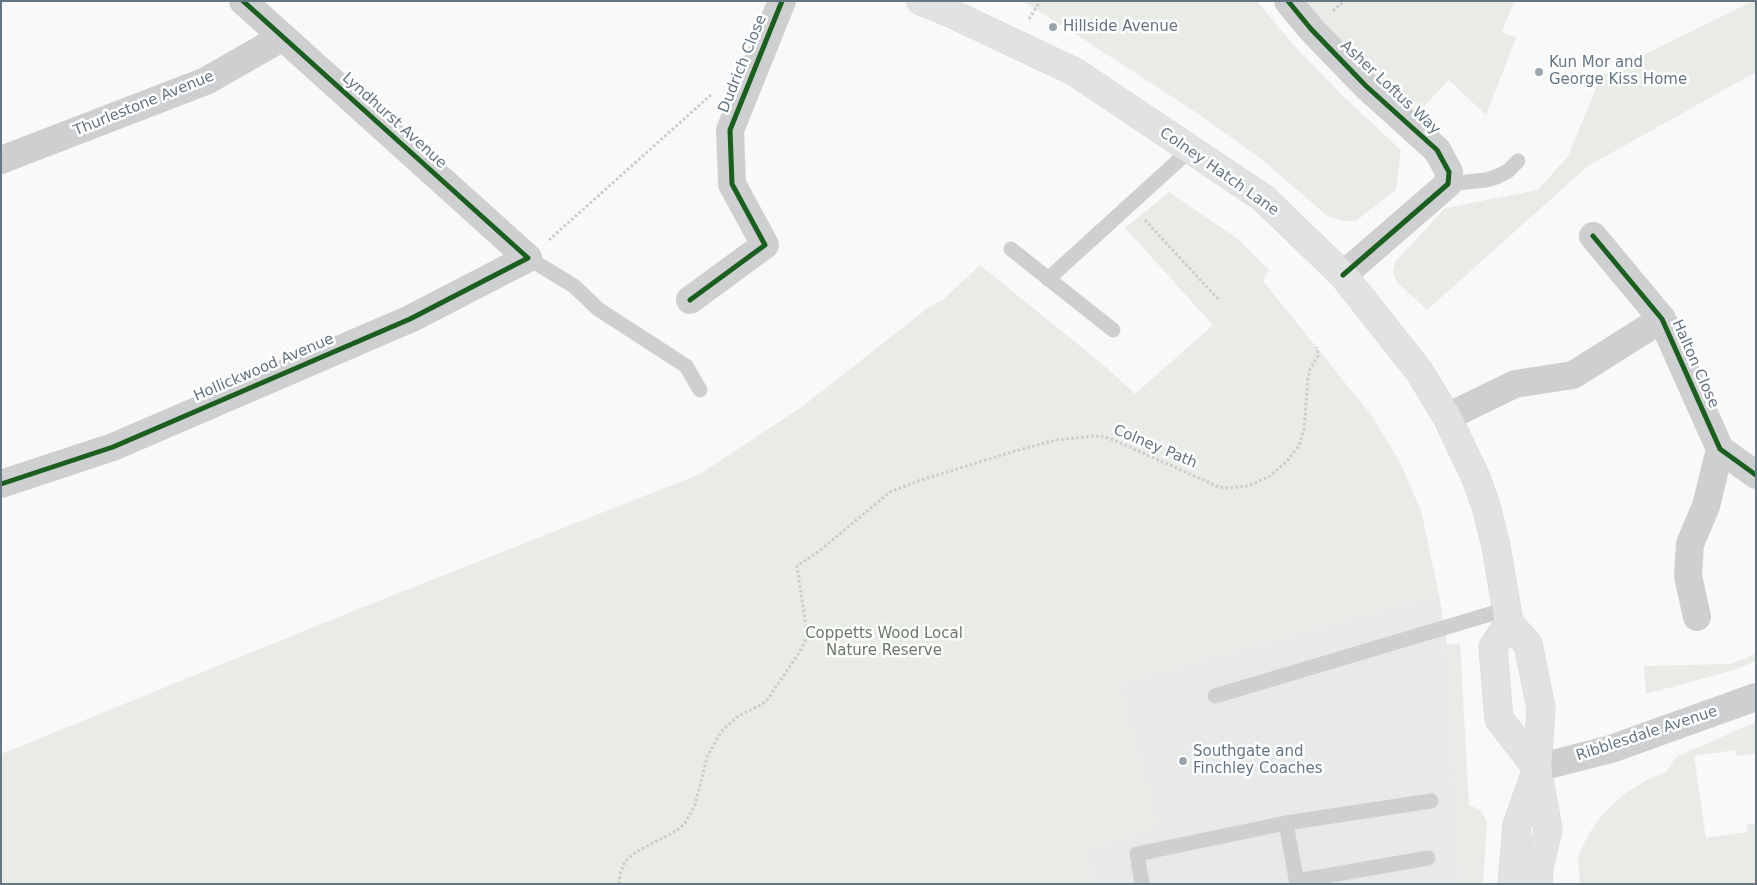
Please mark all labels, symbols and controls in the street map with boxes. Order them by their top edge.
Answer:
street label: Dudrich Close [715,12,771,116]
place label: Hillside Avenue [1063,18,1178,36]
marker: Hillside Avenue [1047,21,1059,33]
street label: Asher Loftus Way [1336,37,1444,139]
place label: Kun Mor and George Kiss Home [1549,54,1687,89]
marker: Kun Mor and George Kiss Home [1533,66,1545,78]
street label: Thurlestone Avenue [71,68,217,140]
street label: Lyndhurst Avenue [338,69,450,173]
street label: Colney Hatch Lane [1156,124,1282,220]
street label: Halton Close [1667,317,1723,411]
street label: Hollickwood Avenue [191,330,337,406]
street label: Colney Path [1110,421,1200,473]
park label: Coppetts Wood Local Nature Reserve [805,625,963,660]
street label: Ribblesdale Avenue [1574,703,1720,765]
place label: Southgate and Finchley Coaches [1193,743,1323,778]
marker: Southgate and Finchley Coaches [1177,755,1189,767]

